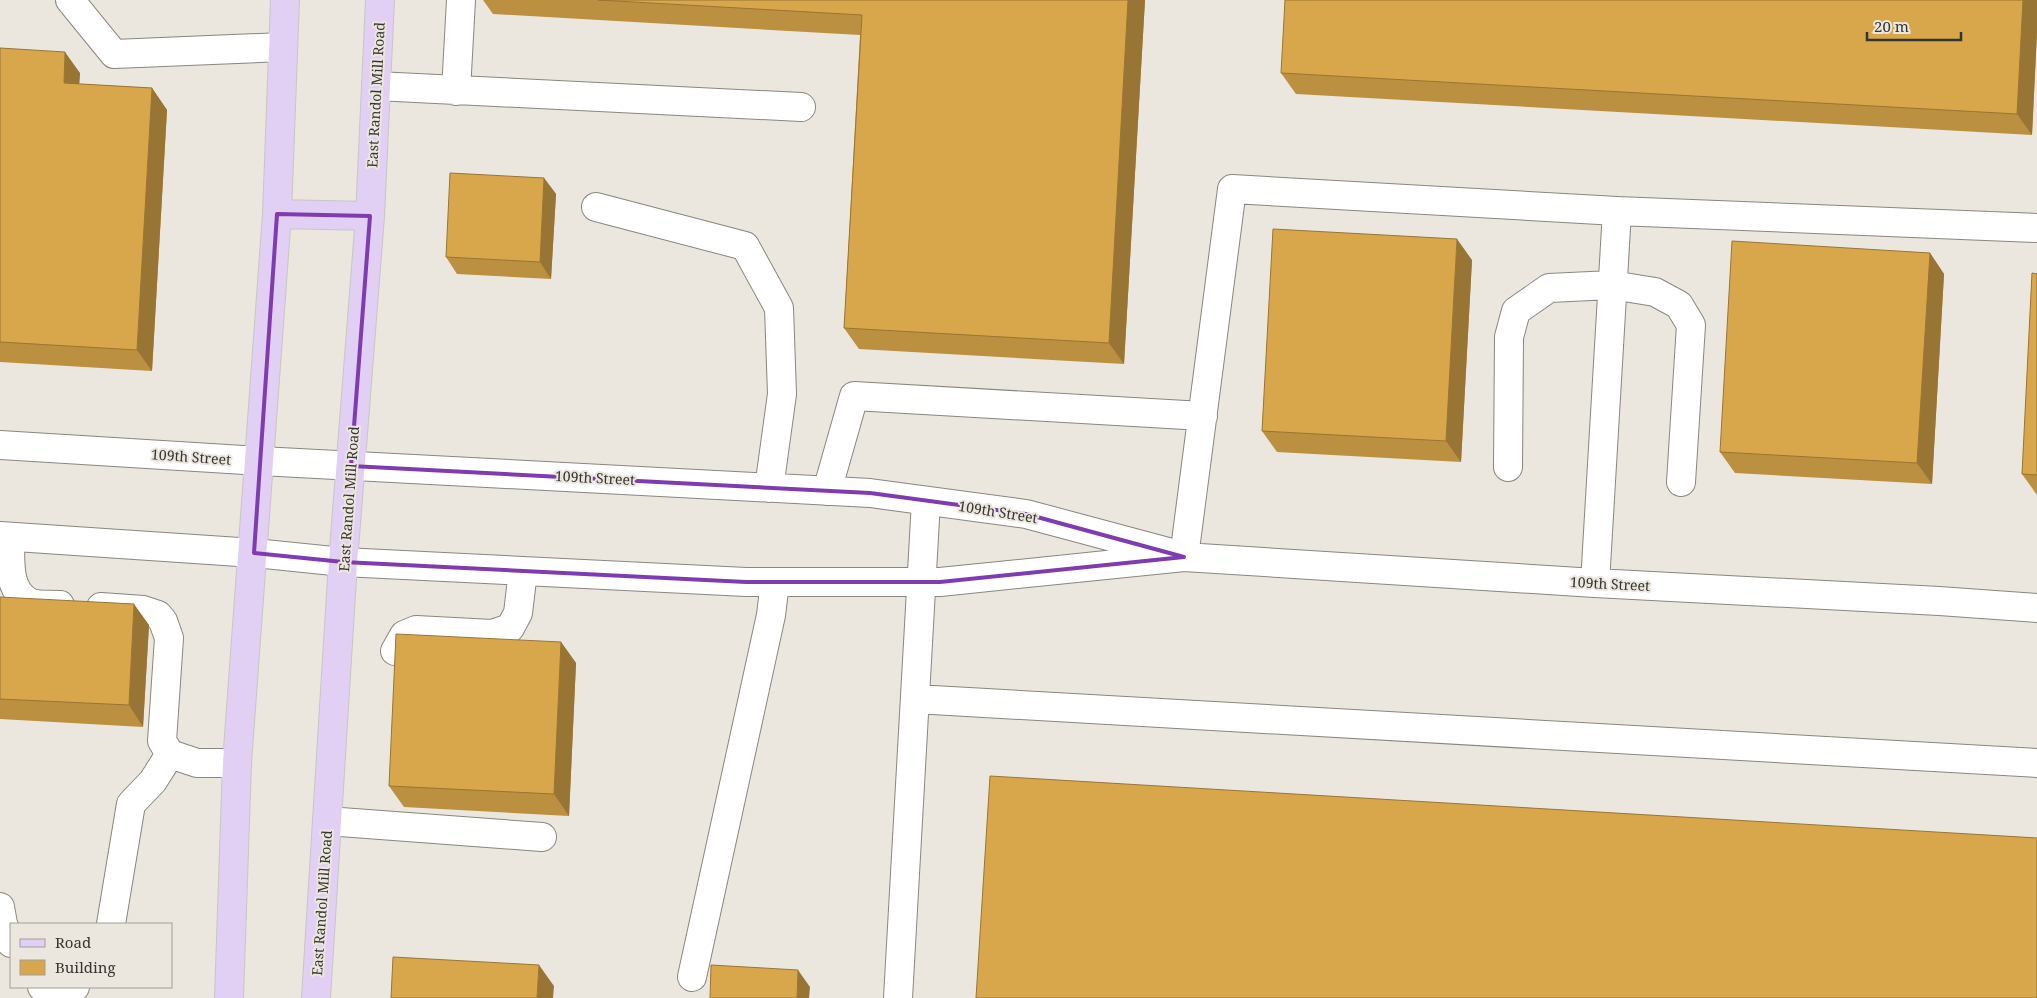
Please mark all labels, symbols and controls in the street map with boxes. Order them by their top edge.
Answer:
scale bar [1867,10,1961,42]
text: 20 m [1874,16,1909,36]
street label: East Randol Mill Road [362,21,389,168]
street label: East Randol Mill Road [334,425,363,572]
street label: 109th Street [150,444,232,469]
street label: 109th Street [555,466,636,489]
street label: 109th Street [957,496,1039,527]
street label: 109th Street [1570,572,1651,595]
street label: East Randol Mill Road [307,829,336,976]
legend [10,923,172,988]
text: Road [55,932,91,952]
text: Building [55,957,116,977]

